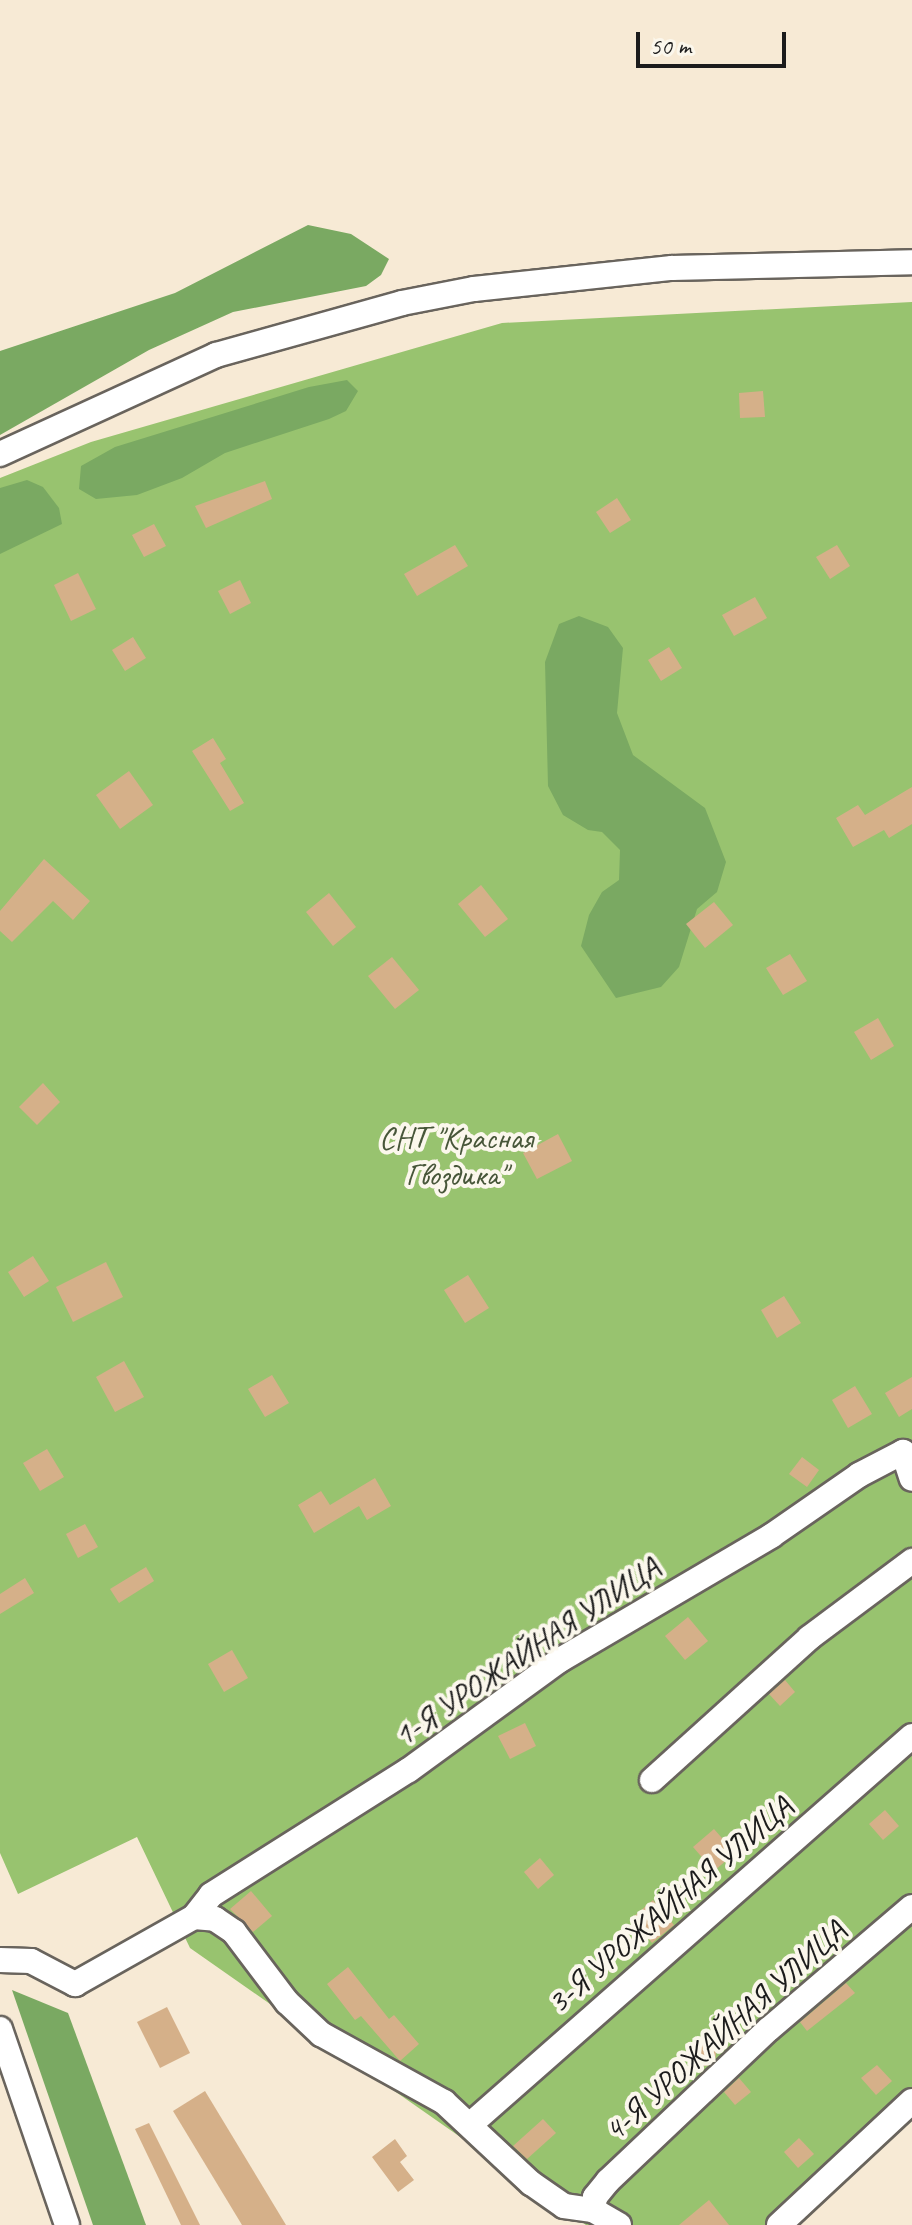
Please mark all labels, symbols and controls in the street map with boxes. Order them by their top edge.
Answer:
scale bar [640,16,790,66]
text: 50 m [650,31,691,61]
park label: СНТ "Красная Гвоздика" [379,1120,533,1195]
street label: 1-Я УРОЖАЙНАЯ УЛИЦА [388,1549,666,1755]
street label: 3-Я УРОЖАЙНАЯ УЛИЦА [540,1789,800,2021]
street label: 4-Я УРОЖАЙНАЯ УЛИЦА [597,1913,853,2149]

